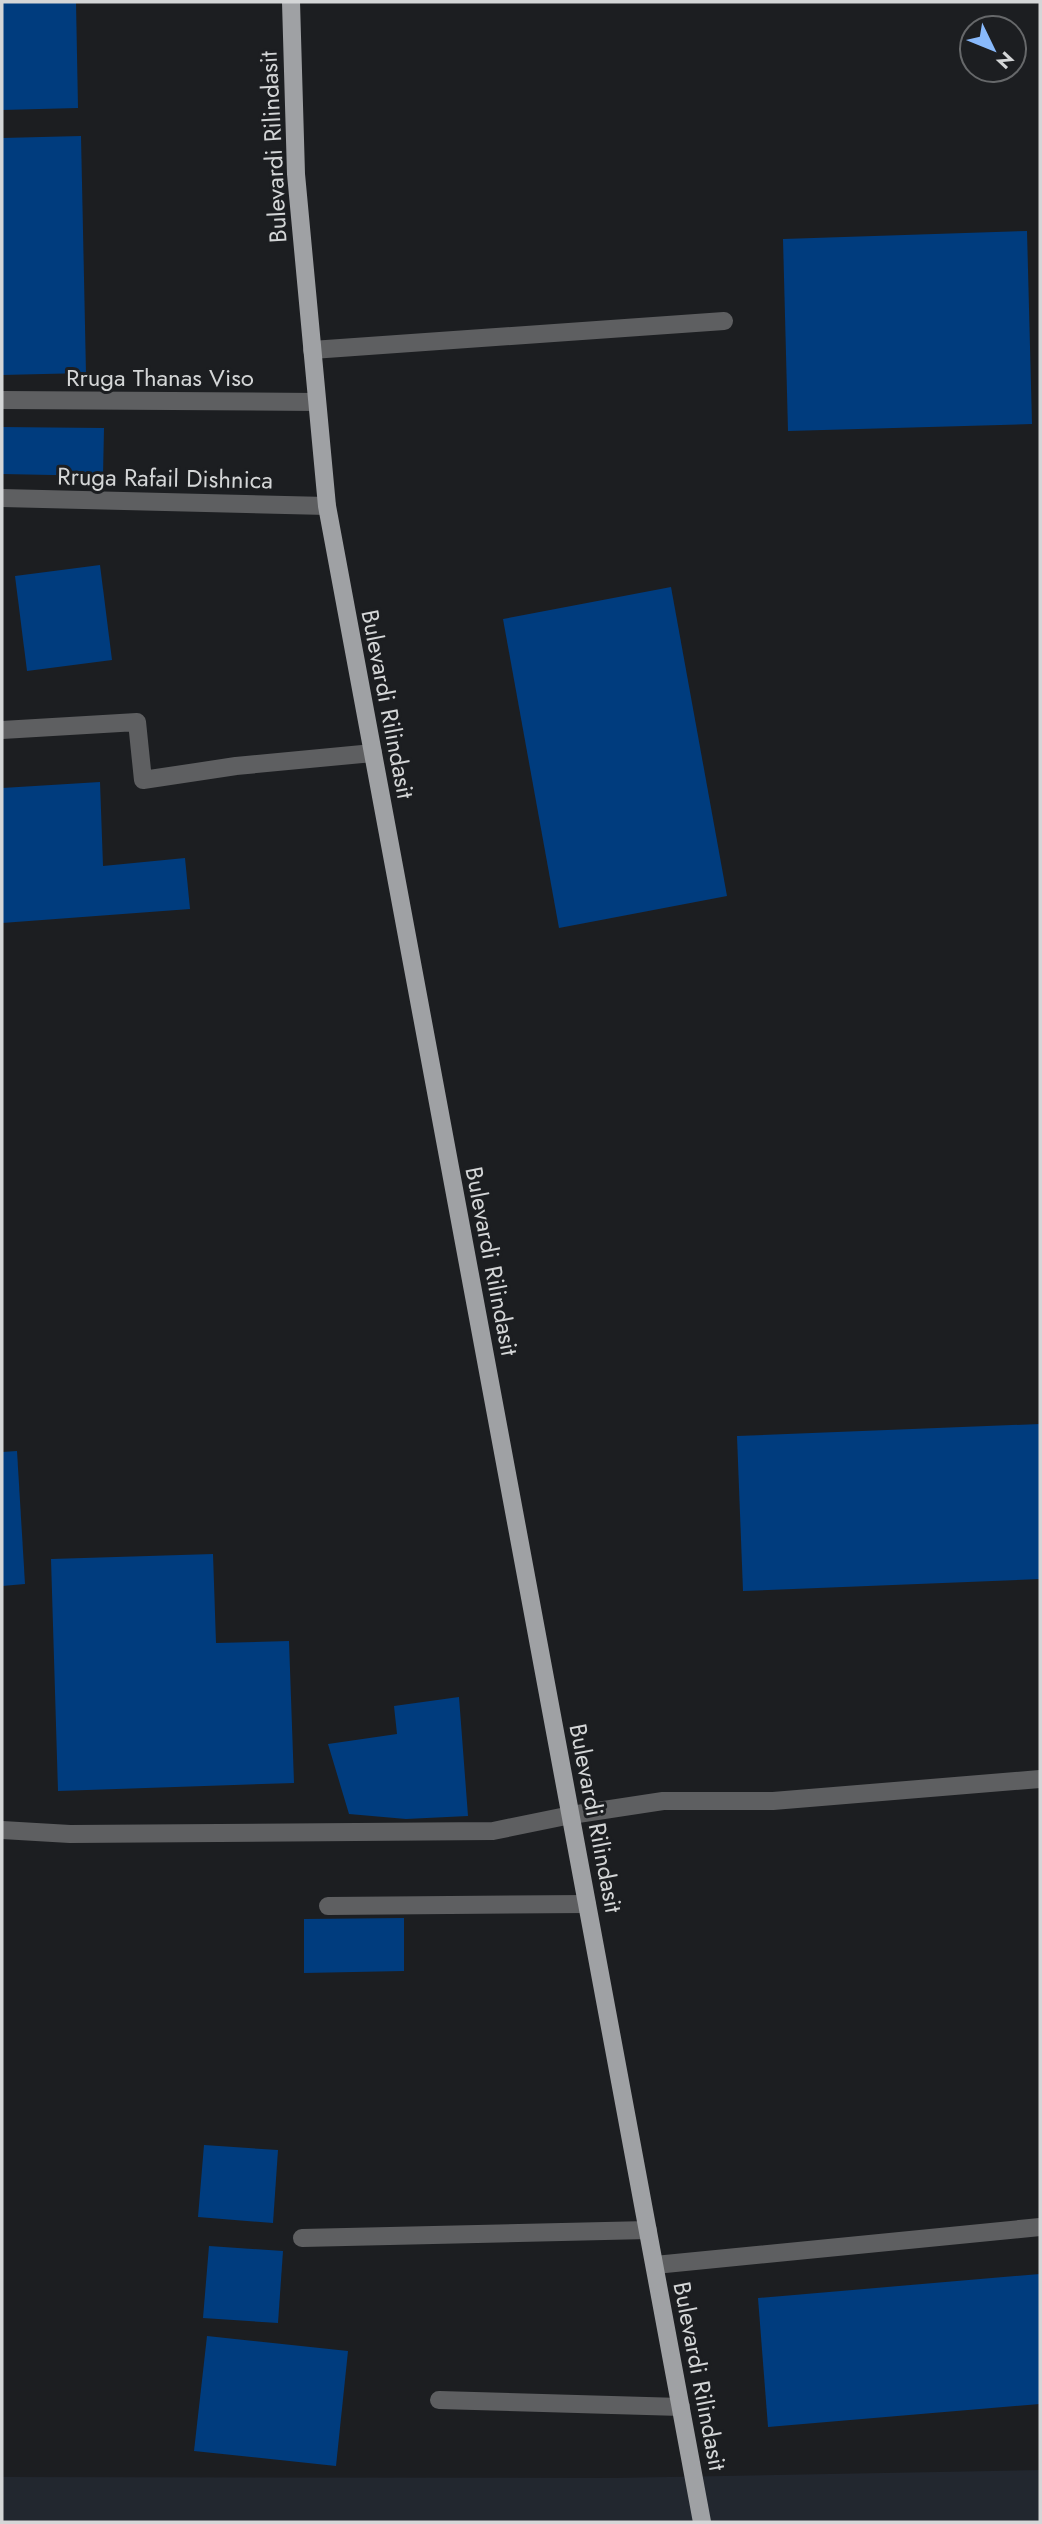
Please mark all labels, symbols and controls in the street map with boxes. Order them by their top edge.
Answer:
north arrow [958,14,1028,84]
text: N [990,46,1020,75]
street label: Bulevardi Rilindasit [250,50,295,244]
street label: Rruga Thanas Viso [66,360,254,395]
street label: Rruga Rafail Dishnica [57,459,273,497]
street label: Bulevardi Rilindasit [353,606,424,802]
street label: Bulevardi Rilindasit [457,1163,528,1359]
street label: Bulevardi Rilindasit [561,1720,632,1916]
street label: Bulevardi Rilindasit [665,2278,736,2474]

